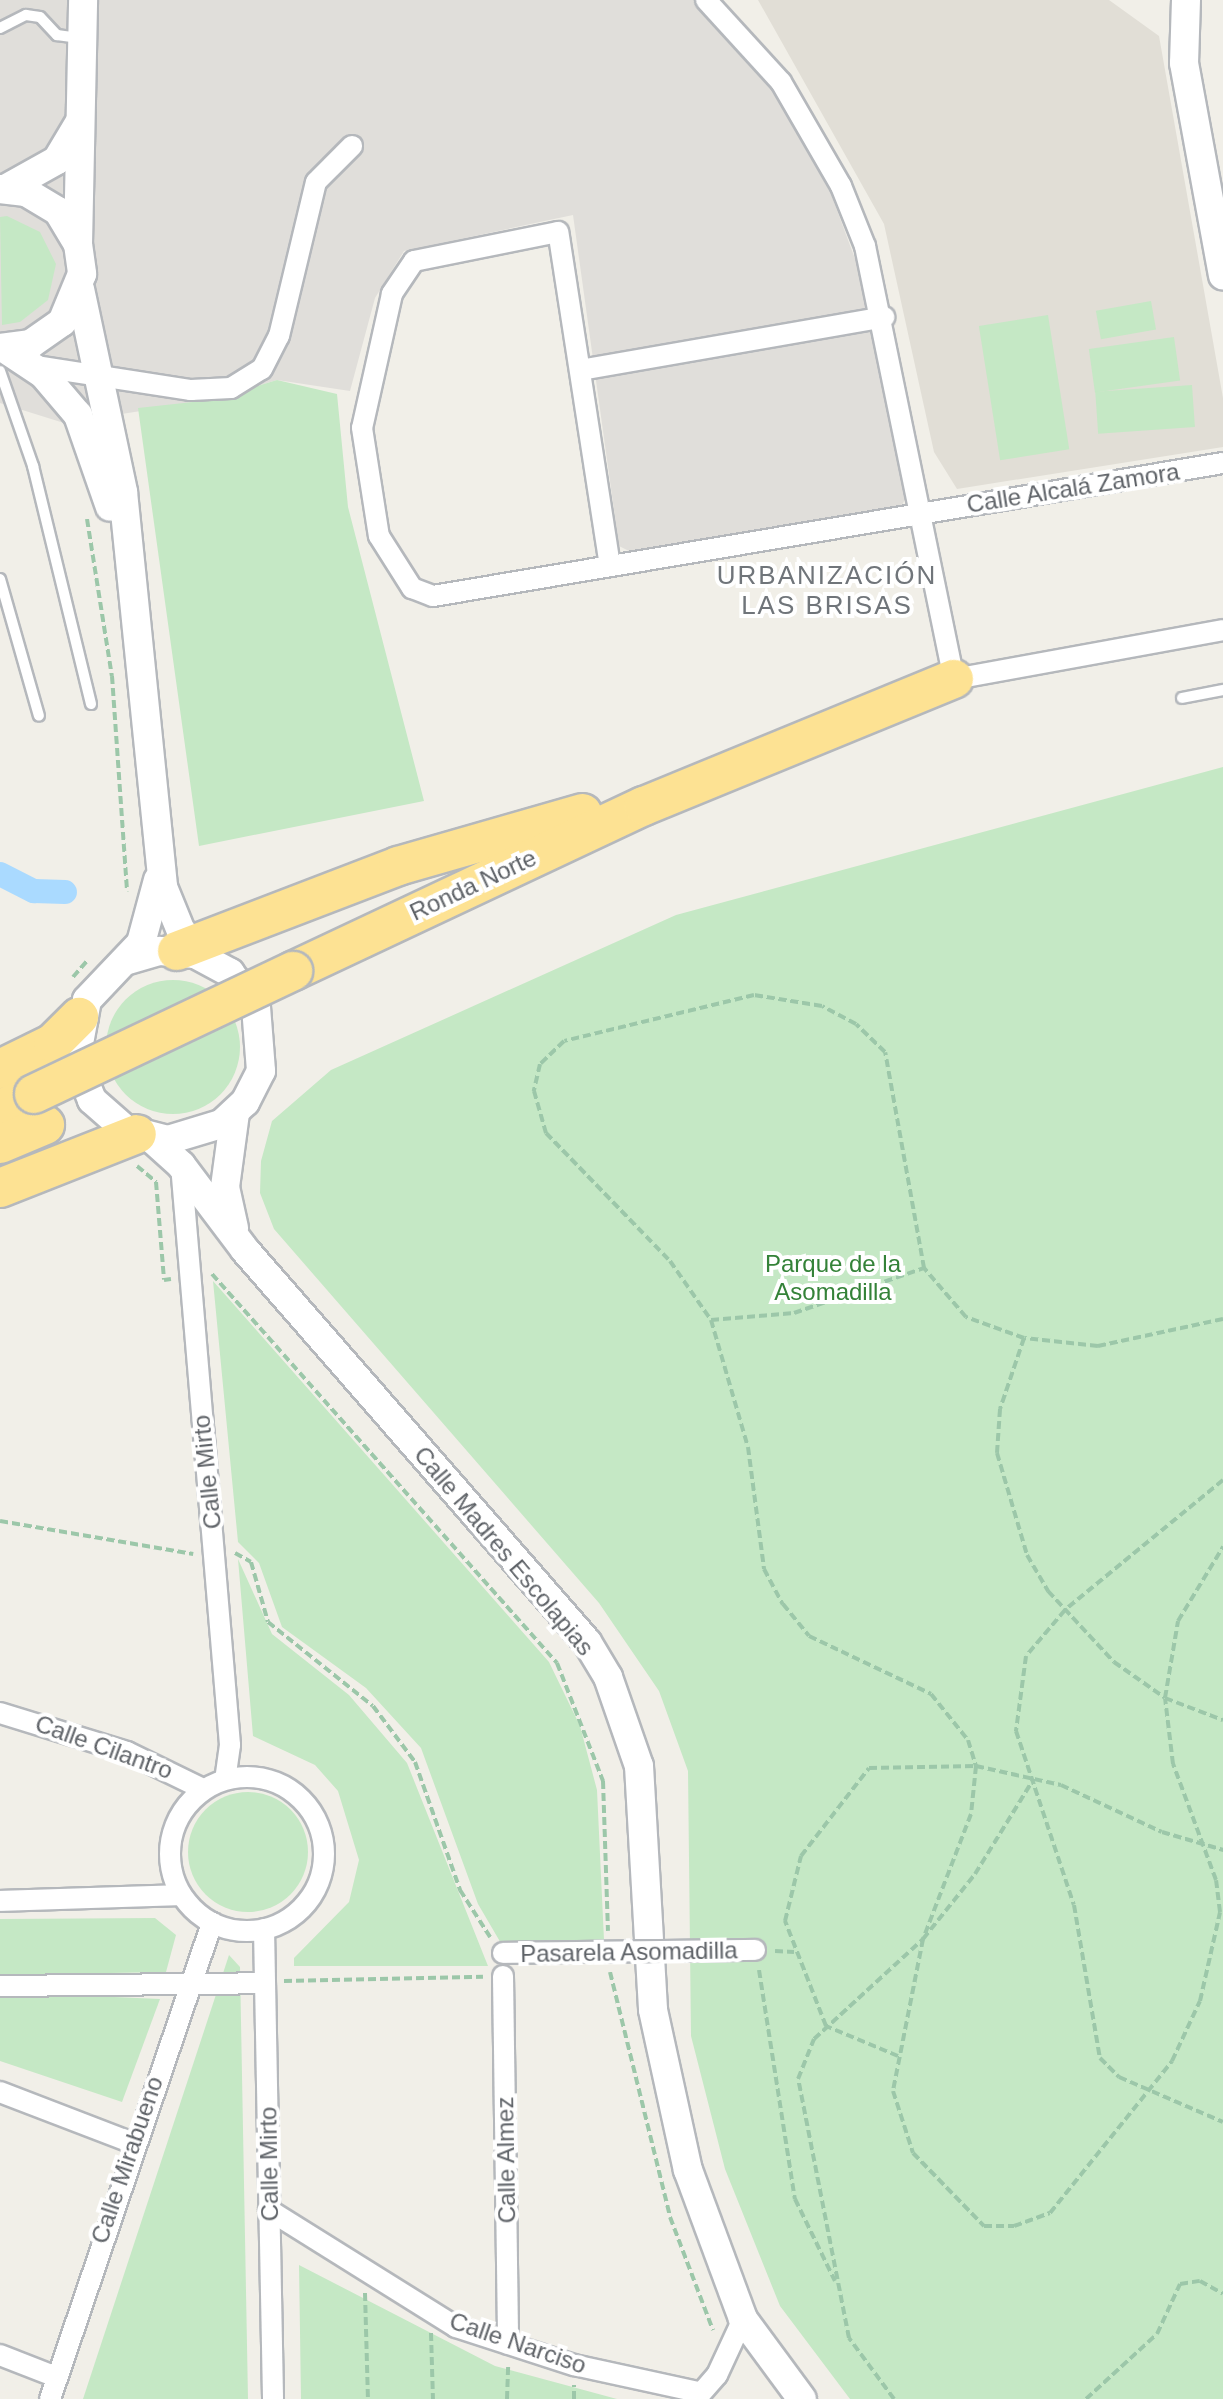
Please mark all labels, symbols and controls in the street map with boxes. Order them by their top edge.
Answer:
street label: Calle Alcalá Zamora [964,457,1182,519]
district label: URBANIZACIÓN LAS BRISAS [717,560,937,622]
street label: Ronda Norte [405,843,541,927]
park label: Parque de la Asomadilla [765,1250,901,1306]
street label: Calle Mirto [187,1413,227,1531]
street label: Calle Madres Escolapias [408,1441,600,1661]
street label: Calle Cilantro [31,1709,177,1785]
street label: Pasarela Asomadilla [519,1936,739,1968]
street label: Calle Mirabueno [85,2073,169,2247]
street label: Calle Almez [490,2096,522,2224]
street label: Calle Mirto [254,2106,284,2222]
street label: Calle Narciso [446,2306,590,2380]

